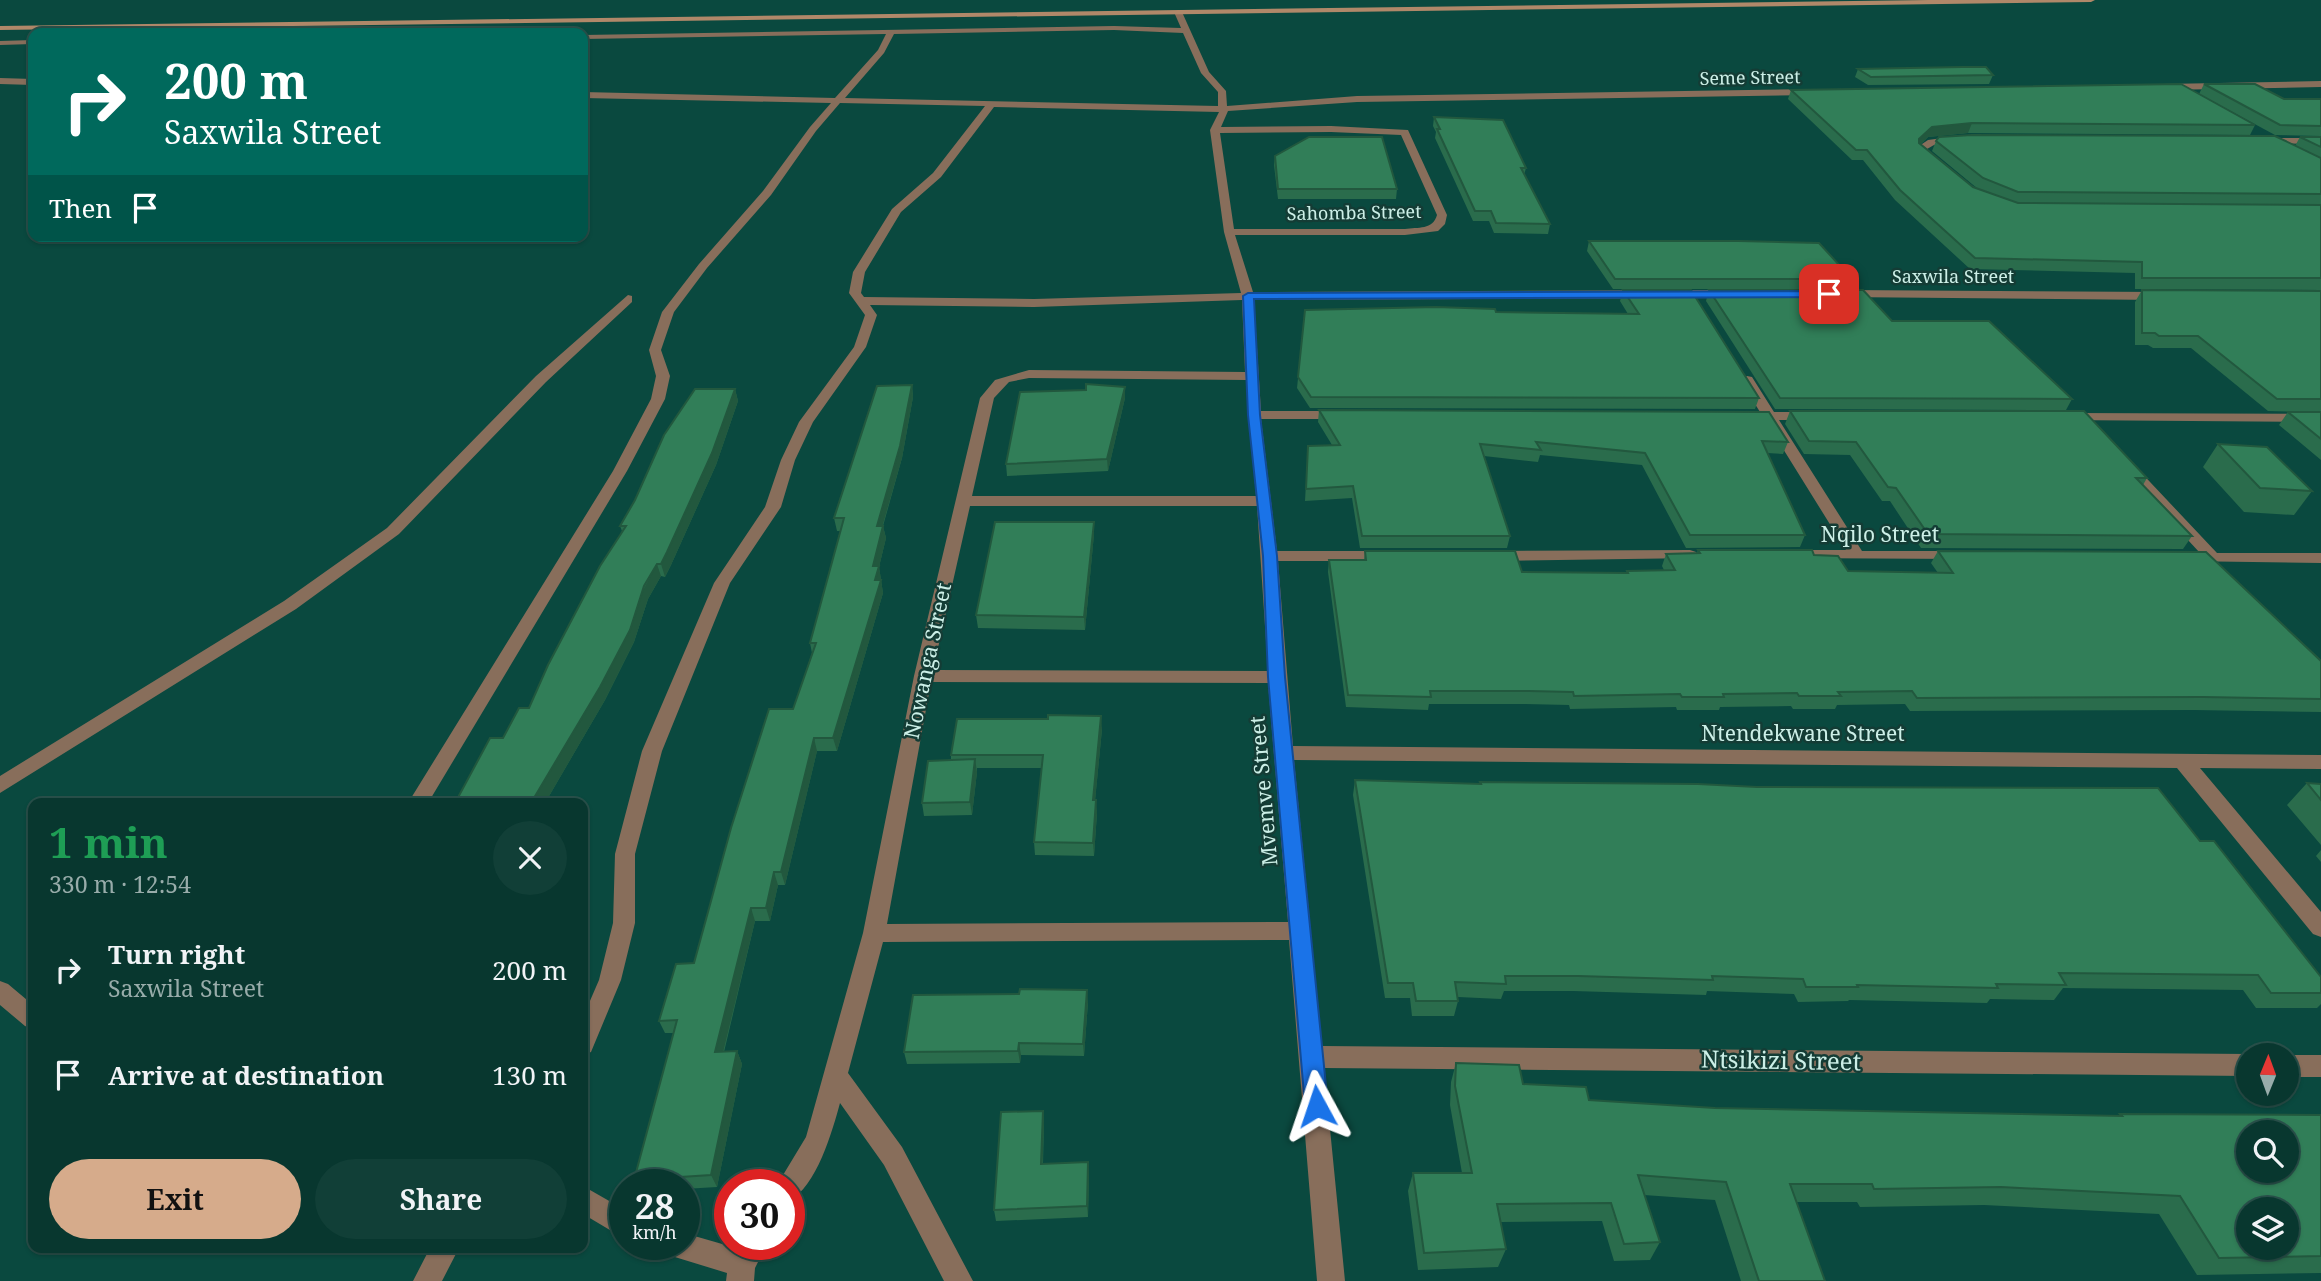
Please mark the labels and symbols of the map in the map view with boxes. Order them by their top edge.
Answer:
street label: Seme Street [1699,64,1801,90]
street label: Sahomba Street [1286,199,1422,225]
pin [1799,264,1859,324]
street label: Saxwila Street [1892,264,2014,288]
street label: Nqilo Street [1821,520,1939,548]
street label: Nowanga Street [897,580,957,741]
street label: Mvemve Street [1243,715,1284,867]
street label: Ntendekwane Street [1701,719,1905,747]
street label: Ntsikizi Street [1701,1042,1861,1077]
north arrow [2236,1043,2300,1106]
position arrow [1280,1069,1354,1143]
speed limit sign: 30 [714,1169,805,1260]

